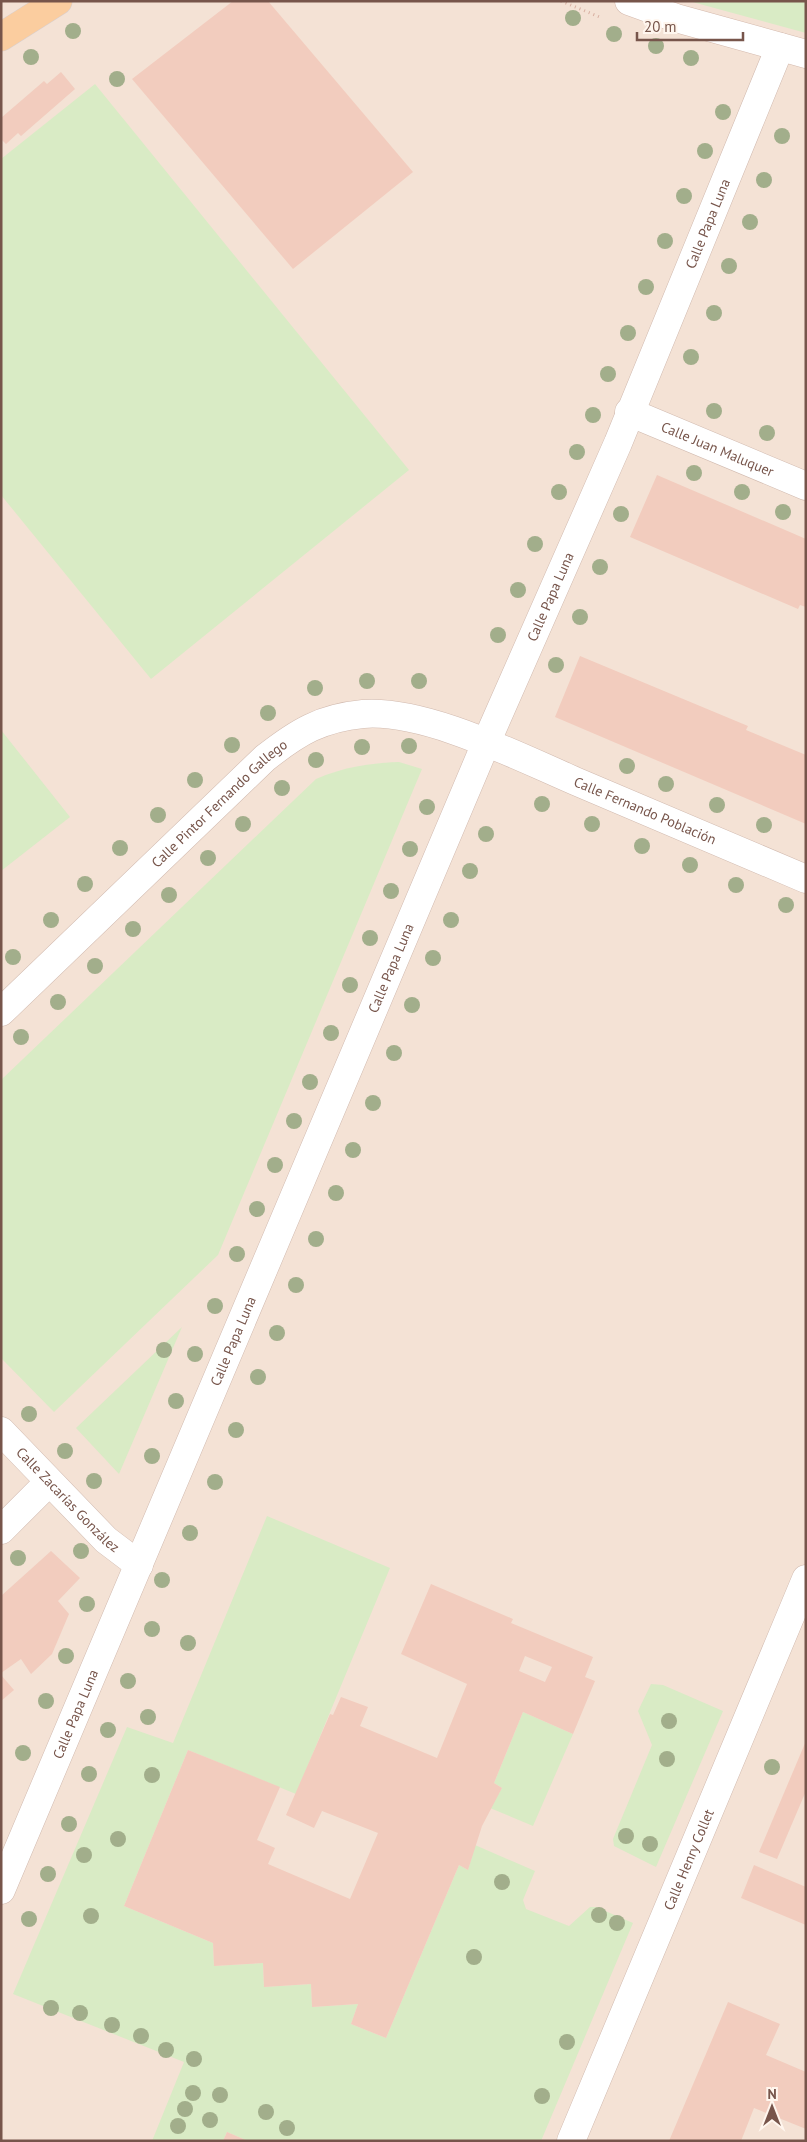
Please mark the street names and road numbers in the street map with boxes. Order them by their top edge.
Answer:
street label: Calle Papa Luna [681,176,734,271]
street label: Calle Juan Maluquer [659,418,777,481]
street label: Calle Papa Luna [523,549,578,644]
street label: Calle Pintor Fernando Gallego [148,735,291,871]
street label: Calle Fernando Población [571,773,719,849]
street label: Calle Papa Luna [364,921,418,1016]
street label: Calle Papa Luna [206,1294,260,1389]
street label: Calle Zacarías González [12,1443,123,1556]
street label: Calle Papa Luna [49,1667,102,1762]
street label: Calle Henry Collet [660,1806,718,1913]

